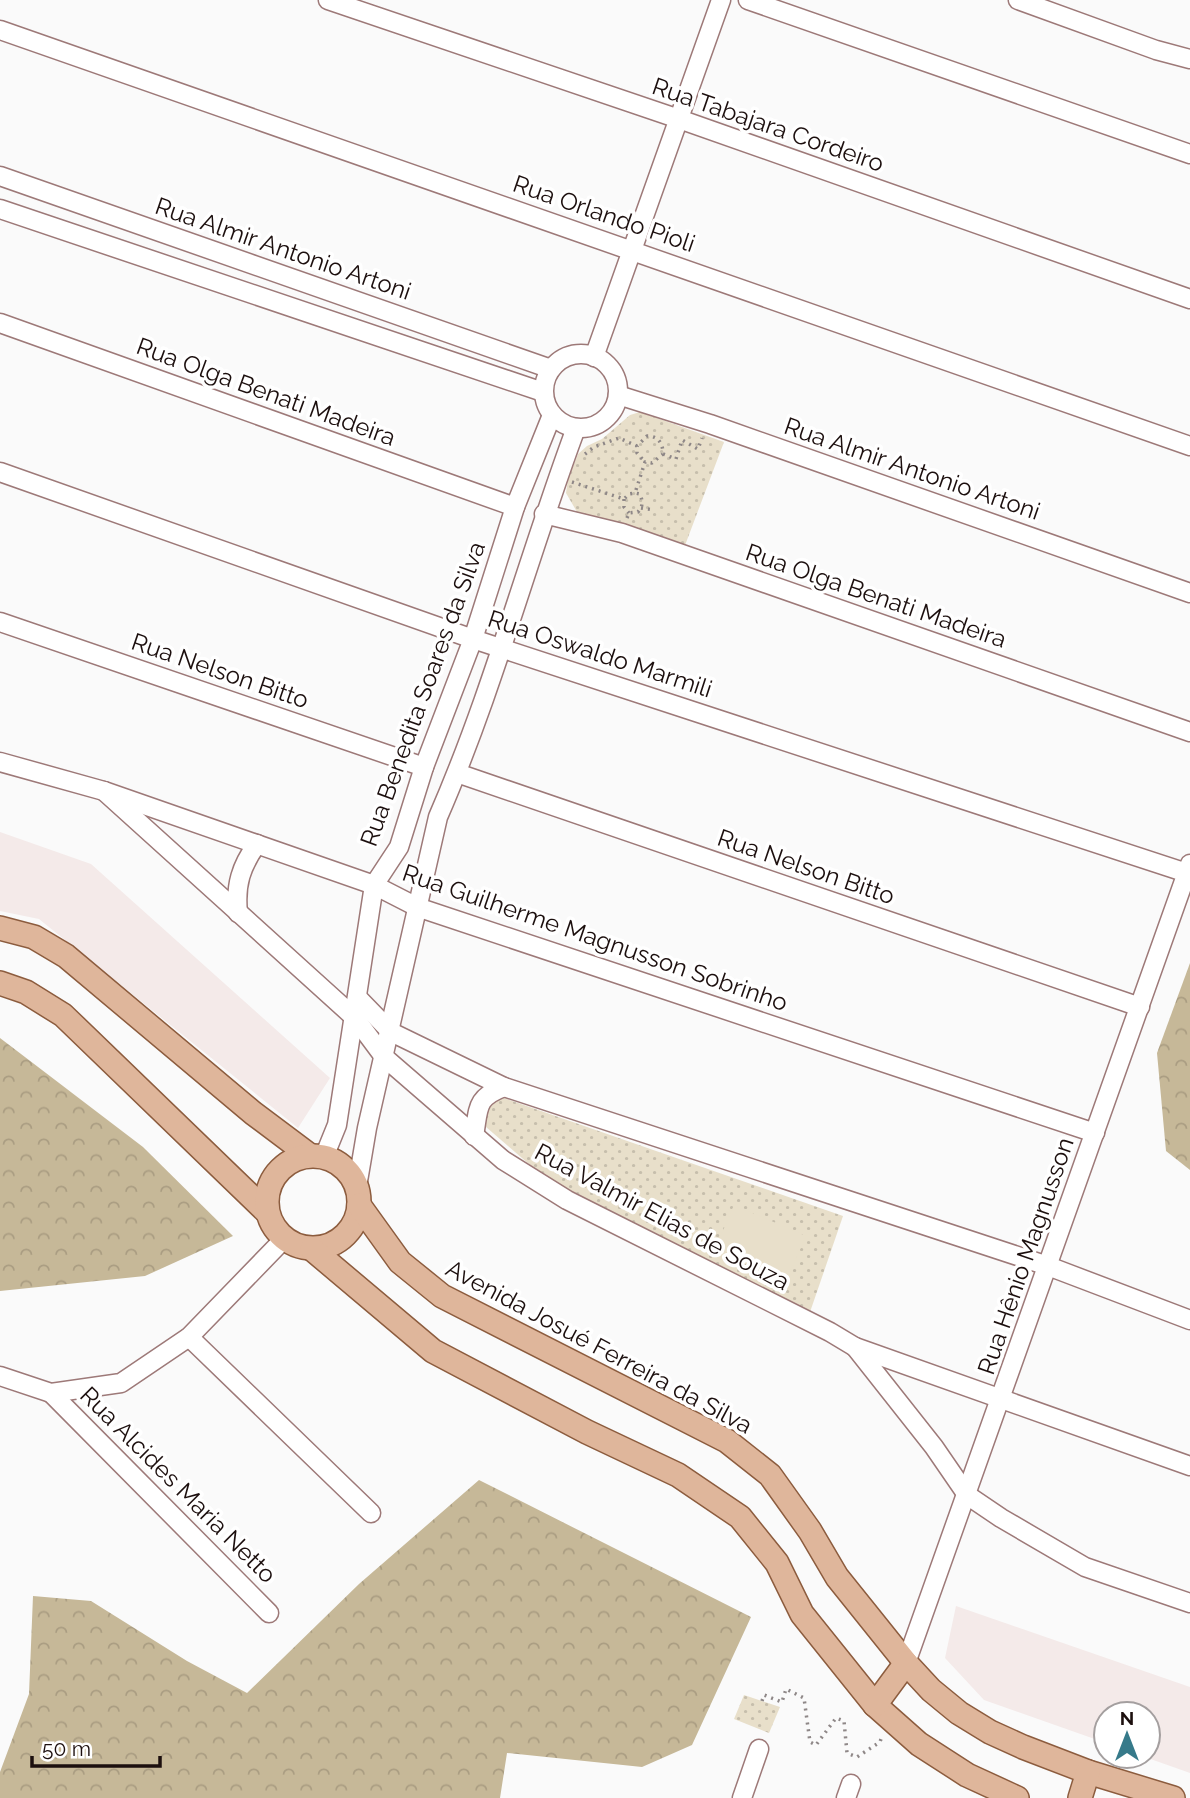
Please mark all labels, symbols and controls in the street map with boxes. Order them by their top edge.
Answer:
street label: Rua Tabajara Cordeiro [649,71,888,178]
street label: Rua Orlando Pioli [509,169,699,258]
street label: Rua Almir Antonio Artoni [151,191,415,306]
street label: Rua Olga Benati Madeira [133,331,400,452]
street label: Rua Almir Antonio Artoni [780,411,1044,526]
street label: Rua Olga Benati Madeira [742,537,1010,654]
street label: Rua Benedita Soares da Silva [354,538,491,850]
street label: Rua Oswaldo Marmili [484,604,716,703]
street label: Rua Nelson Bitto [128,627,312,714]
street label: Rua Nelson Bitto [714,823,898,910]
street label: Rua Guilherme Magnusson Sobrinho [399,858,791,1017]
street label: Rua Hênio Magnusson [971,1134,1080,1378]
street label: Rua Valmir Elias de Souza [530,1137,795,1296]
street label: Avenida Josué Ferreira da Silva [441,1253,757,1440]
street label: Rua Alcides Maria Netto [74,1381,282,1589]
north arrow [1092,1700,1162,1770]
text: N [1120,1707,1134,1729]
scale bar [32,1724,159,1768]
text: 50 m [42,1736,91,1761]

